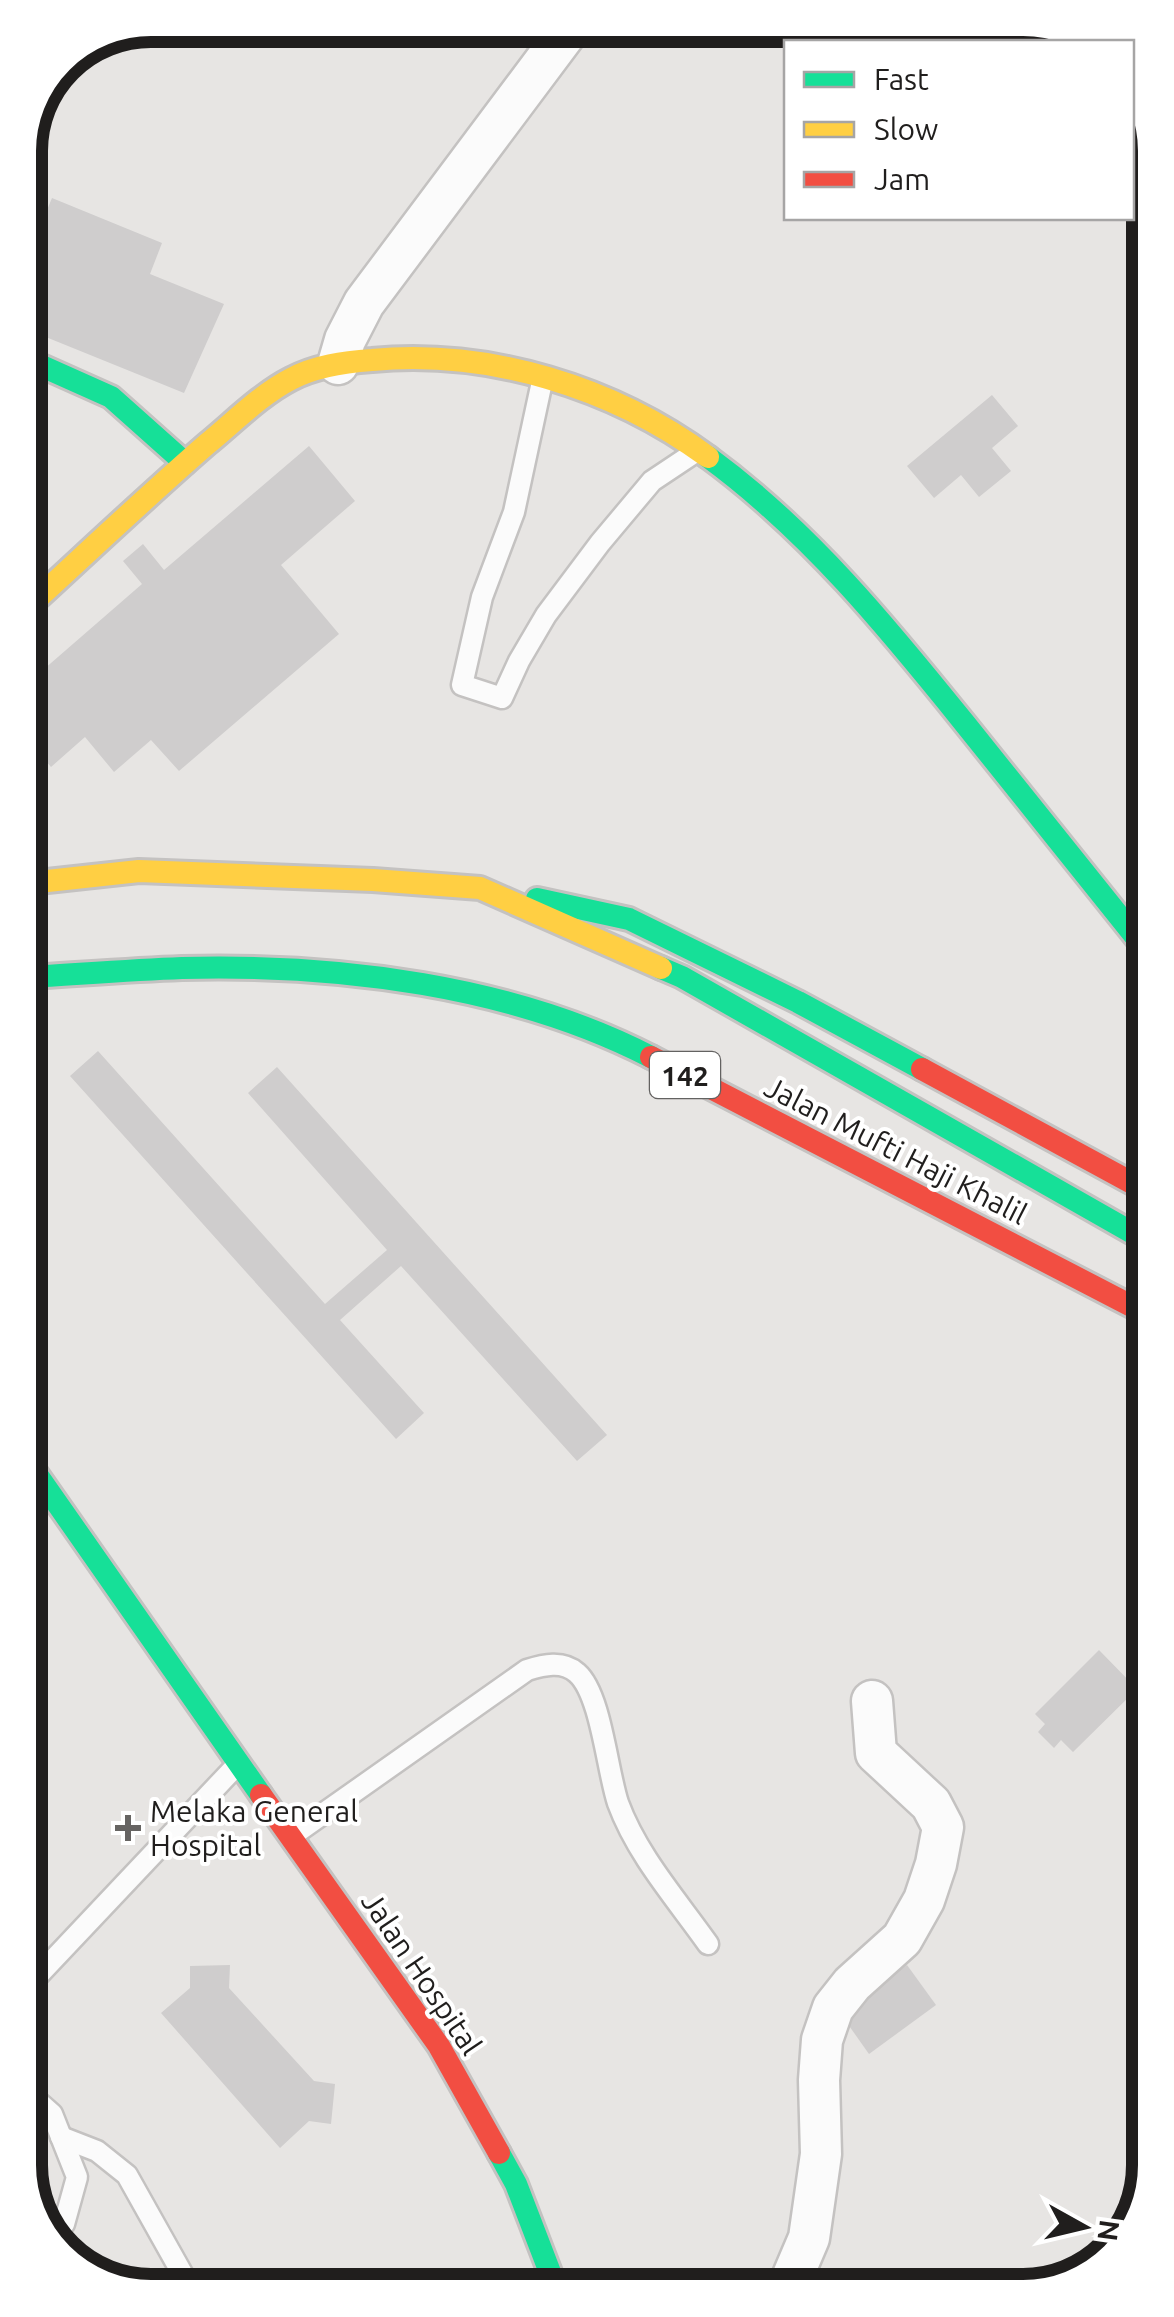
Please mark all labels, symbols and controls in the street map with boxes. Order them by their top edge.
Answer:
legend [784,40,1134,220]
text: Fast [874,62,929,96]
text: Slow [874,112,938,146]
text: Jam [874,162,930,196]
road number: 142 [650,1052,720,1098]
street label: Jalan Mufti Haji Khalil [759,1069,1033,1231]
place label: Melaka General Hospital [150,1794,358,1862]
marker: Melaka General Hospital [115,1815,141,1841]
street label: Jalan Hospital [355,1885,489,2061]
north arrow [1034,2177,1134,2277]
text: N [1092,2218,1126,2243]

